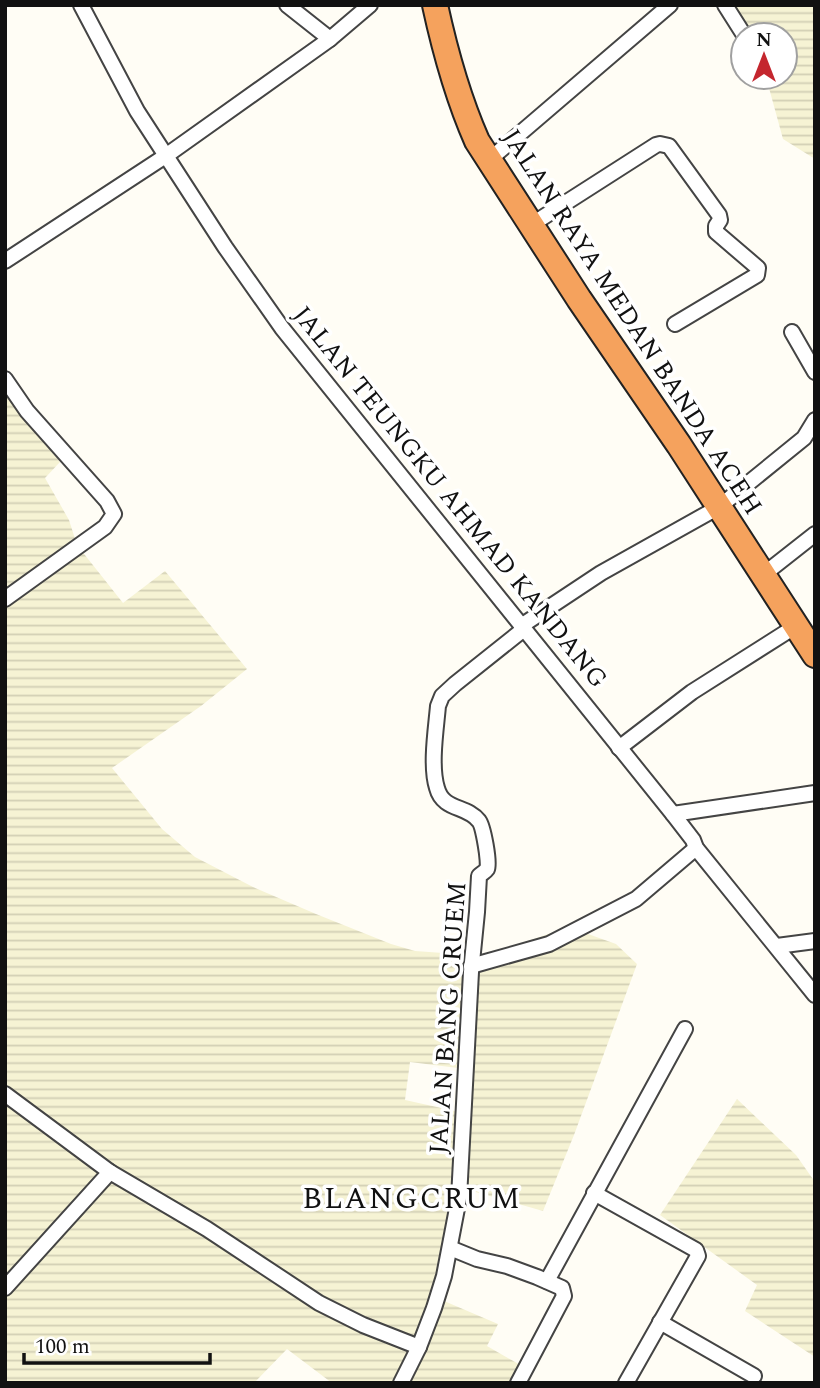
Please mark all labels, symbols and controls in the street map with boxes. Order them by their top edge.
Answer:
north arrow [729,21,799,91]
text: N [756,26,772,55]
street label: JALAN RAYA MEDAN BANDA ACEH [492,121,772,523]
street label: JALAN TEUNGKU AHMAD KANDANG [283,297,617,697]
street label: JALAN BANG CRUEM [419,880,477,1156]
district label: BLANGCRUM [302,1176,522,1222]
scale bar [24,1322,210,1366]
text: 100 m [35,1331,90,1363]

